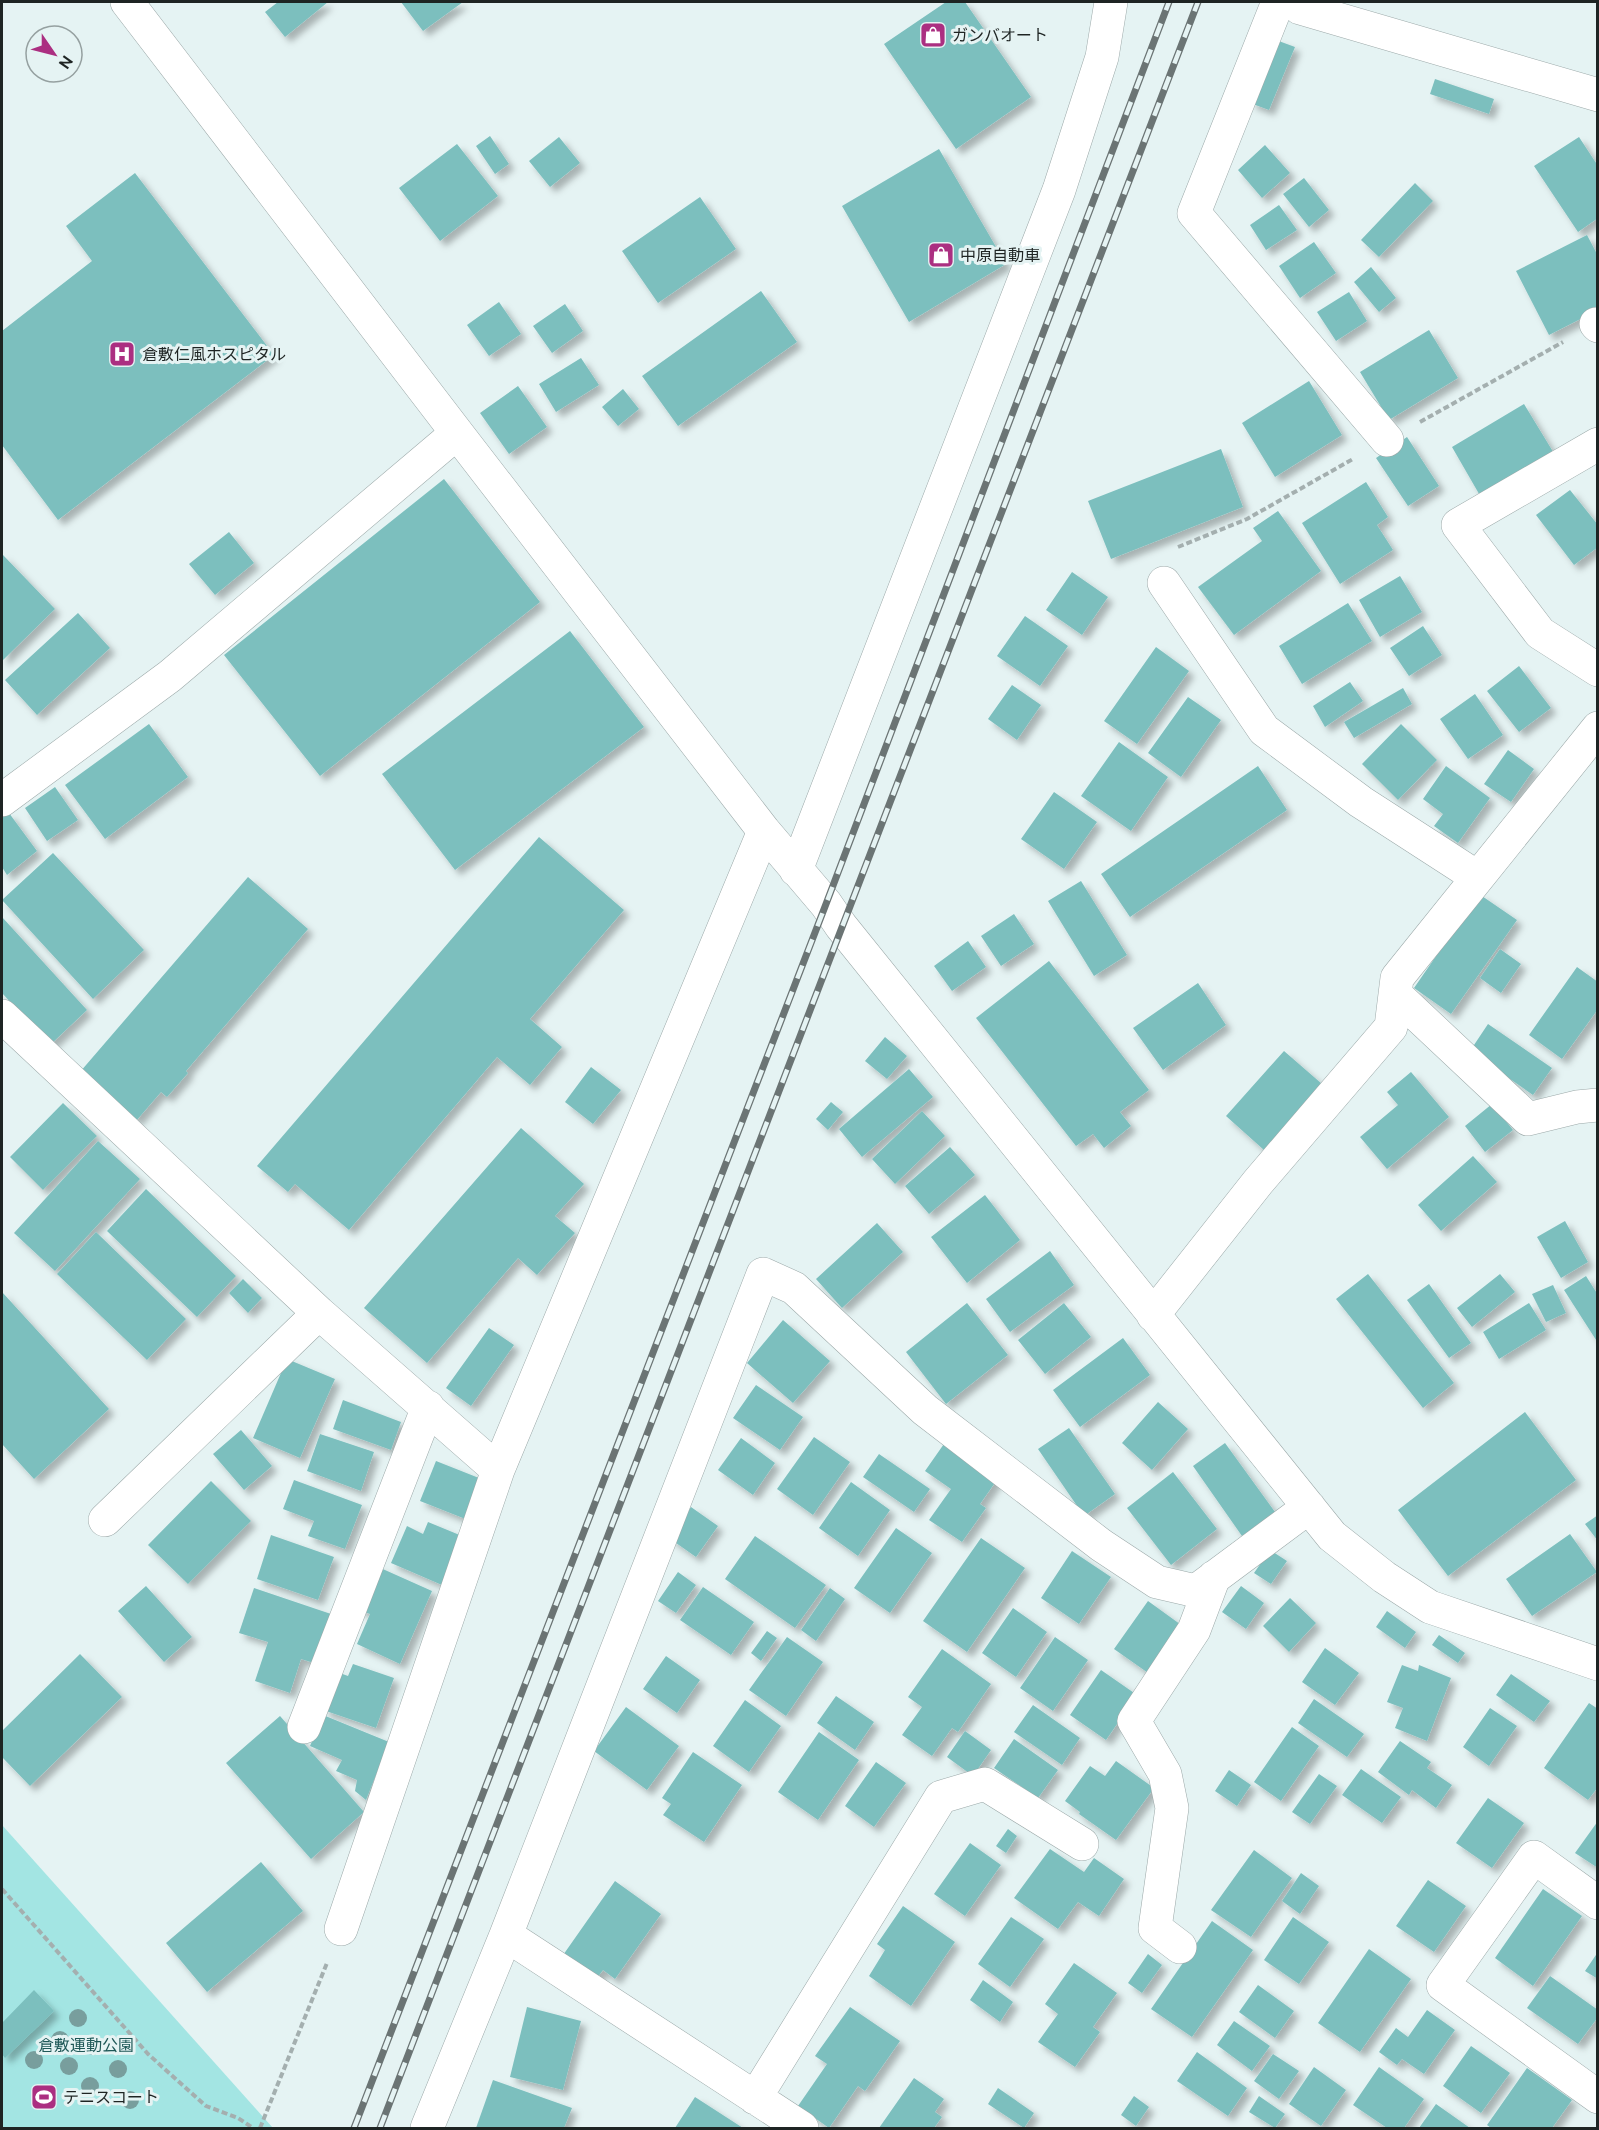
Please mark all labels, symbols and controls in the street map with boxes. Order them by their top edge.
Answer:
shop icon: ガンバオート [918,20,948,50]
north arrow [24,24,84,84]
place label: ガンバオート [952,26,1048,44]
text: N [55,53,77,73]
shop icon: 中原自動車 [926,240,956,270]
place label: 中原自動車 [960,246,1040,264]
hospital icon: 倉敷仁風ホスピタル [107,339,137,369]
place label: 倉敷仁風ホスピタル [142,345,286,363]
park label: 倉敷運動公園 [38,2036,134,2054]
sports icon: テニスコート [29,2082,59,2112]
place label: テニスコート [63,2088,159,2106]

